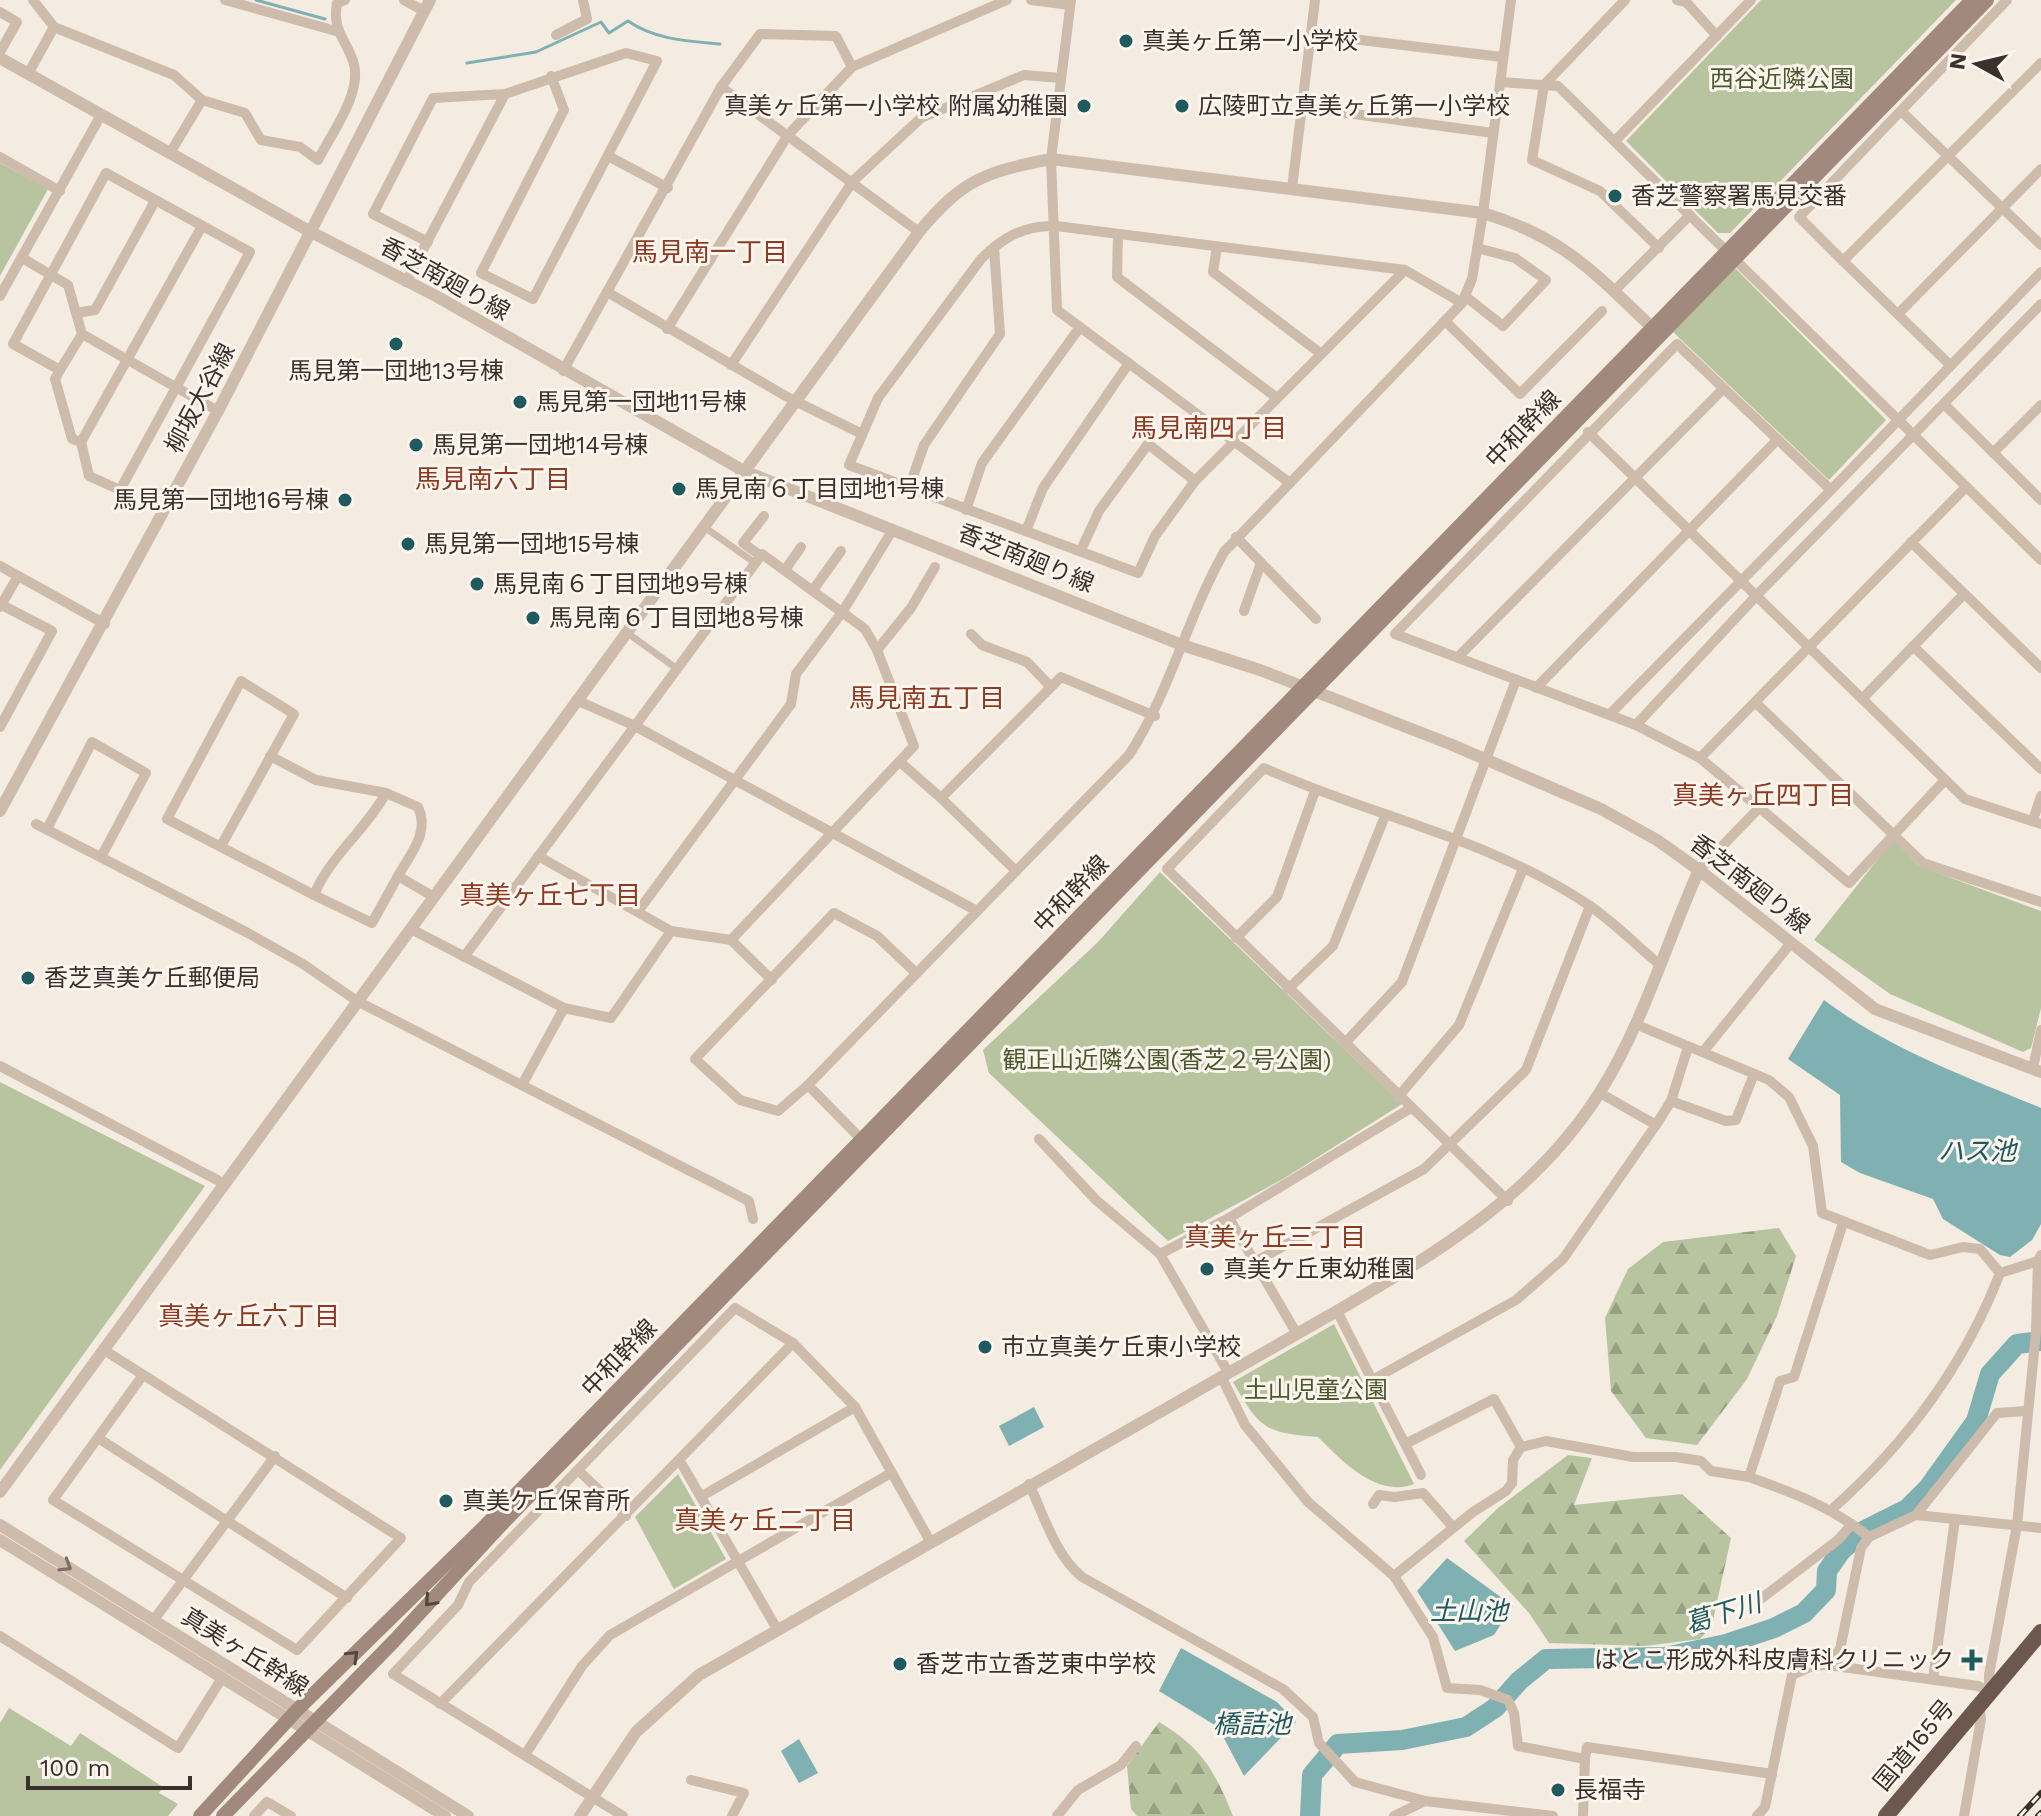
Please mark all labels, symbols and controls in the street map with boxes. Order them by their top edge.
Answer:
north arrow [1937,24,2017,104]
place label: 真美ヶ丘第一小学校 [1142,27,1358,55]
marker: 真美ヶ丘第一小学校 [1117,32,1135,50]
text: N [1944,51,1971,71]
park label: 西谷近隣公園 [1710,65,1854,93]
place label: 真美ヶ丘第一小学校 附属幼稚園 [724,92,1068,120]
place label: 広陵町立真美ヶ丘第一小学校 [1198,92,1510,120]
marker: 真美ヶ丘第一小学校 附属幼稚園 [1075,97,1093,115]
marker: 広陵町立真美ヶ丘第一小学校 [1173,97,1191,115]
place label: 香芝警察署馬見交番 [1631,182,1847,210]
marker: 香芝警察署馬見交番 [1606,187,1624,205]
street label: 香芝南廻り線 [375,232,515,326]
district label: 馬見南一丁目 [632,237,788,267]
marker: 馬見第一団地13号棟 [387,335,405,353]
street label: 柳坂大谷線 [159,338,241,458]
place label: 馬見第一団地13号棟 [288,357,504,385]
street label: 中和幹線 [1480,385,1566,473]
place label: 馬見第一団地11号棟 [536,388,747,416]
marker: 馬見第一団地11号棟 [511,393,529,411]
district label: 馬見南四丁目 [1131,413,1287,443]
place label: 馬見第一団地14号棟 [432,431,648,459]
marker: 馬見第一団地14号棟 [407,436,425,454]
district label: 馬見南六丁目 [415,464,571,494]
place label: 馬見南６丁目団地1号棟 [695,475,944,503]
marker: 馬見南６丁目団地1号棟 [670,480,688,498]
place label: 馬見第一団地16号棟 [113,486,329,514]
marker: 馬見第一団地16号棟 [336,491,354,509]
street label: 香芝南廻り線 [954,518,1098,598]
place label: 馬見第一団地15号棟 [424,530,639,558]
marker: 馬見第一団地15号棟 [399,535,417,553]
place label: 馬見南６丁目団地9号棟 [493,570,748,598]
marker: 馬見南６丁目団地9号棟 [468,575,486,593]
place label: 馬見南６丁目団地8号棟 [549,604,804,632]
marker: 馬見南６丁目団地8号棟 [524,609,542,627]
district label: 馬見南五丁目 [849,683,1005,713]
district label: 真美ヶ丘四丁目 [1672,780,1854,810]
street label: 香芝南廻り線 [1685,829,1815,939]
street label: 中和幹線 [1028,850,1114,938]
district label: 真美ヶ丘七丁目 [459,880,641,910]
place label: 香芝真美ケ丘郵便局 [44,964,260,992]
marker: 香芝真美ケ丘郵便局 [19,969,37,987]
park label: 観正山近隣公園(香芝２号公園) [1003,1046,1331,1074]
water label: ハス池 [1938,1136,2019,1166]
district label: 真美ヶ丘三丁目 [1184,1222,1366,1252]
place label: 真美ケ丘東幼稚園 [1223,1255,1415,1283]
marker: 真美ケ丘東幼稚園 [1198,1260,1216,1278]
district label: 真美ヶ丘六丁目 [158,1301,340,1331]
street label: 中和幹線 [576,1314,662,1402]
place label: 市立真美ケ丘東小学校 [1001,1333,1241,1361]
marker: 市立真美ケ丘東小学校 [976,1338,994,1356]
park label: 土山児童公園 [1244,1376,1388,1404]
place label: 真美ケ丘保育所 [462,1487,630,1515]
marker: 真美ケ丘保育所 [437,1492,455,1510]
district label: 真美ヶ丘二丁目 [674,1505,856,1535]
one-way arrow [58,1556,72,1571]
water label: 葛下川 [1681,1586,1768,1639]
one-way arrow [425,1592,440,1607]
water label: 土山池 [1430,1596,1511,1626]
street label: 真美ヶ丘幹線 [177,1602,313,1702]
place label: はとこ形成外科皮膚科クリニック [1594,1646,1954,1674]
marker: はとこ形成外科皮膚科クリニック [1961,1649,1983,1671]
one-way arrow [344,1650,358,1665]
place label: 香芝市立香芝東中学校 [916,1650,1156,1678]
marker: 香芝市立香芝東中学校 [891,1655,909,1673]
street label: 国道165号 [1868,1694,1960,1796]
water label: 橋詰池 [1213,1709,1294,1739]
scale bar [28,1740,190,1790]
text: 100 m [40,1754,110,1782]
place label: 長福寺 [1574,1776,1646,1804]
marker: 長福寺 [1549,1781,1567,1799]

